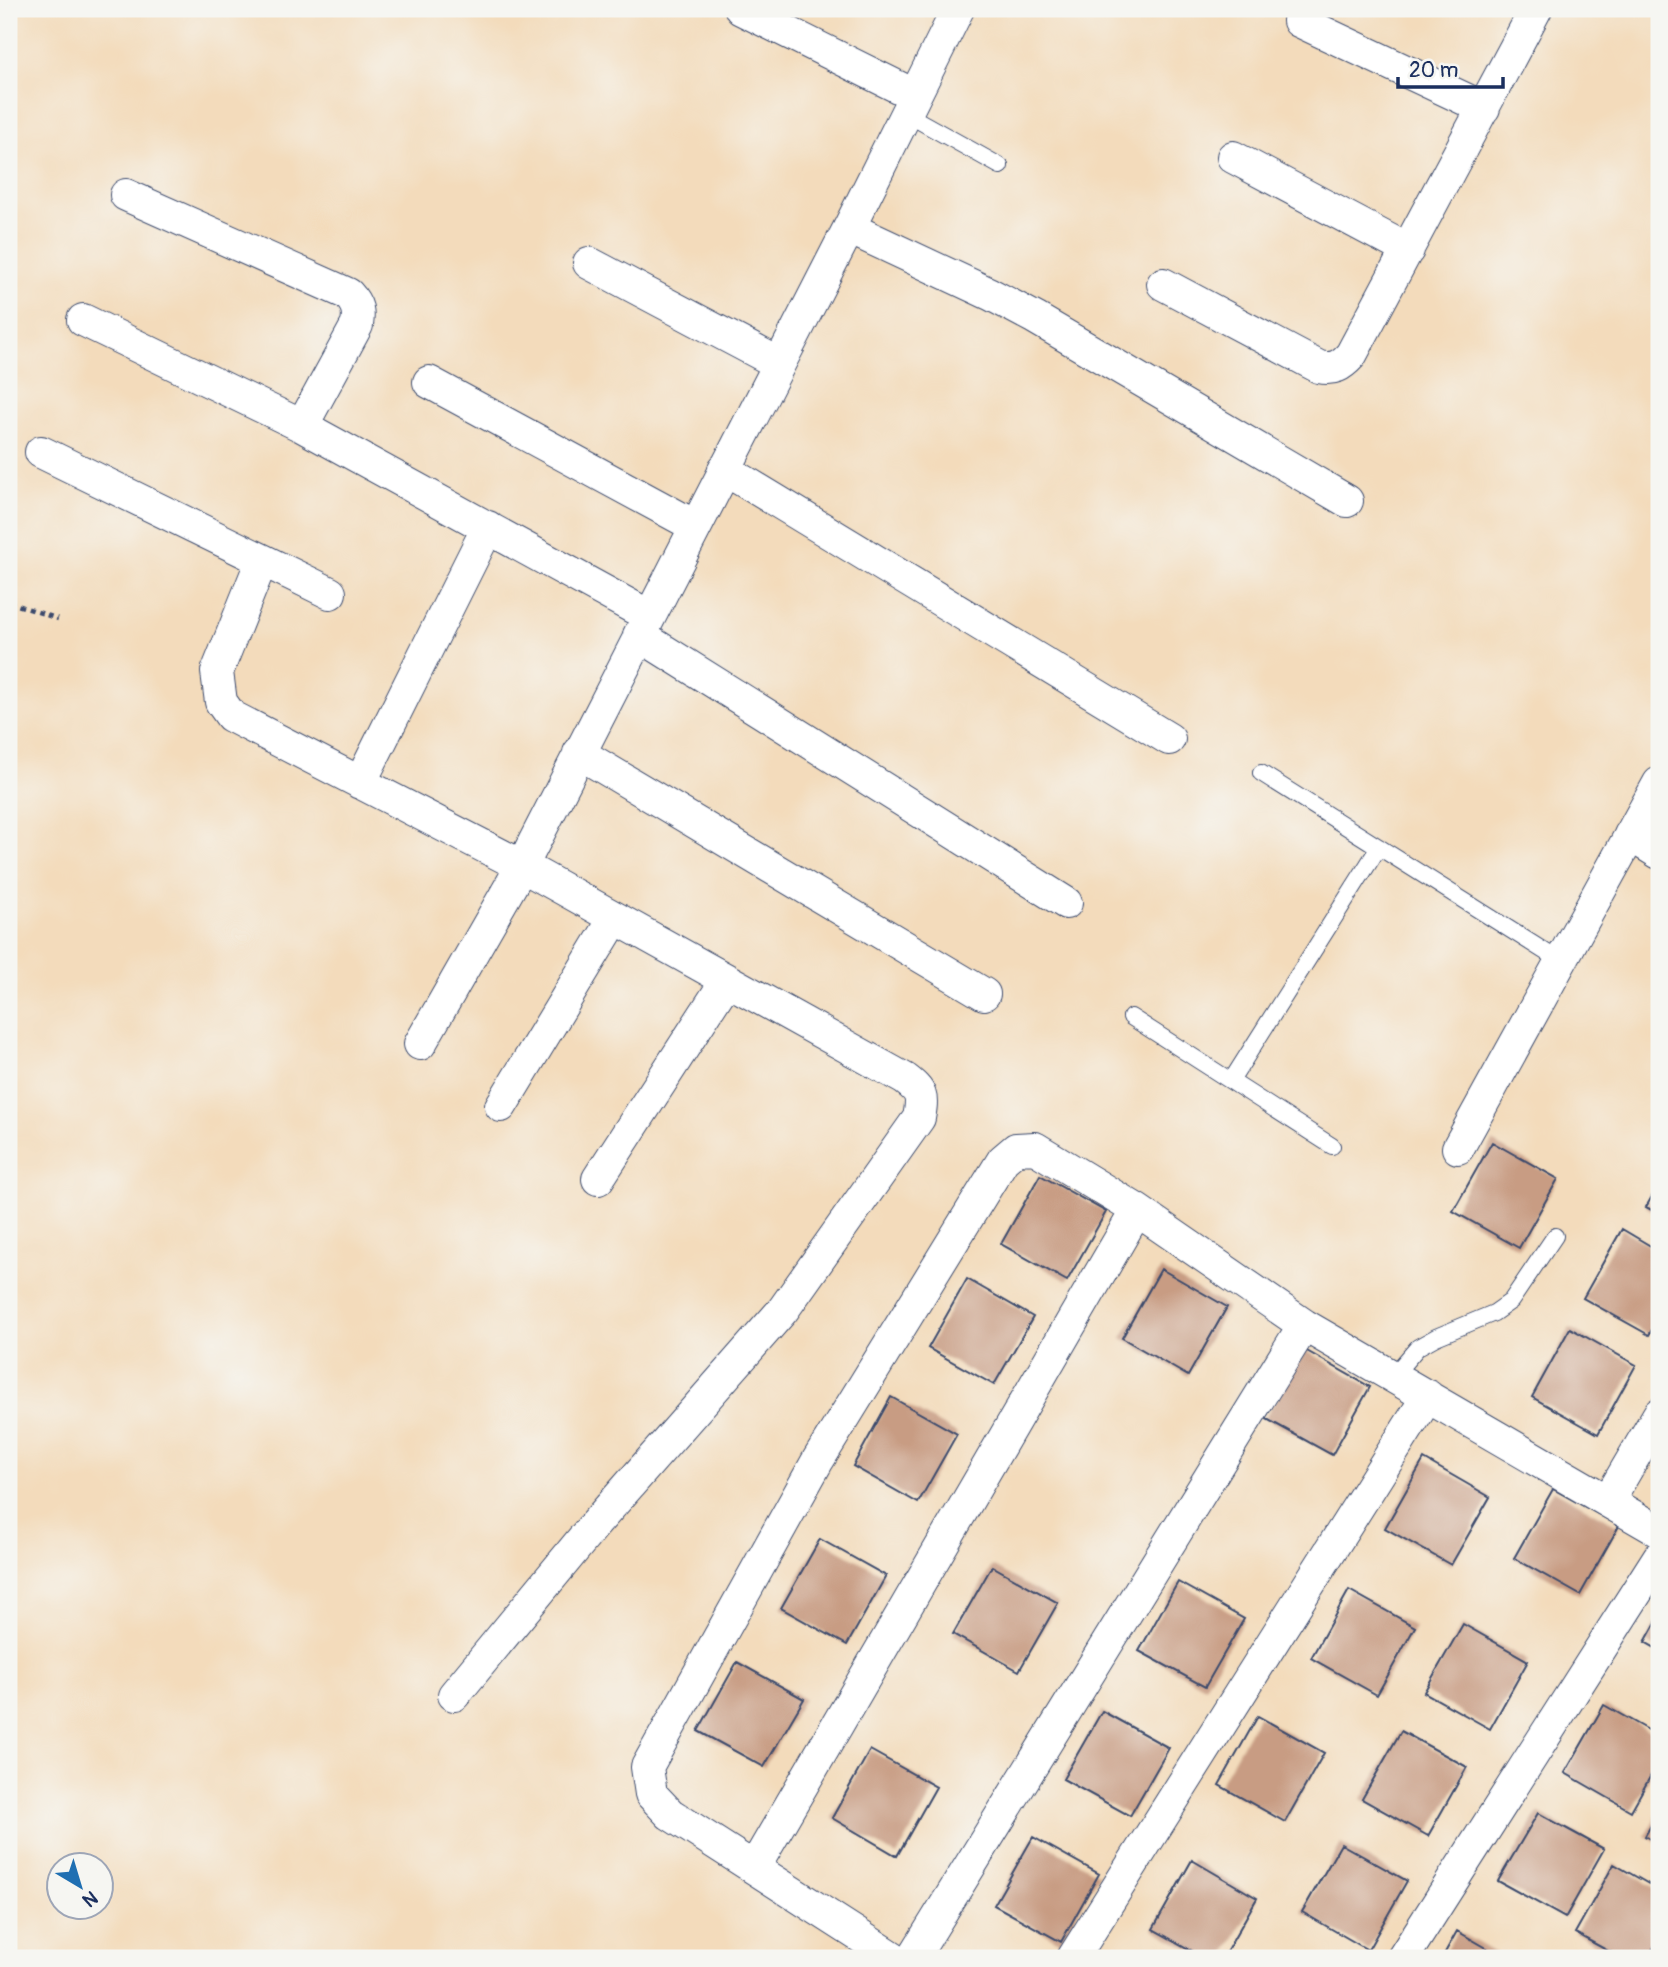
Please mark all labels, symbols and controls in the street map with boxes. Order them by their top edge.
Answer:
scale bar [1398,46,1504,90]
text: 20 m [1409,57,1458,84]
north arrow [46,1852,116,1922]
text: N [77,1885,102,1912]

